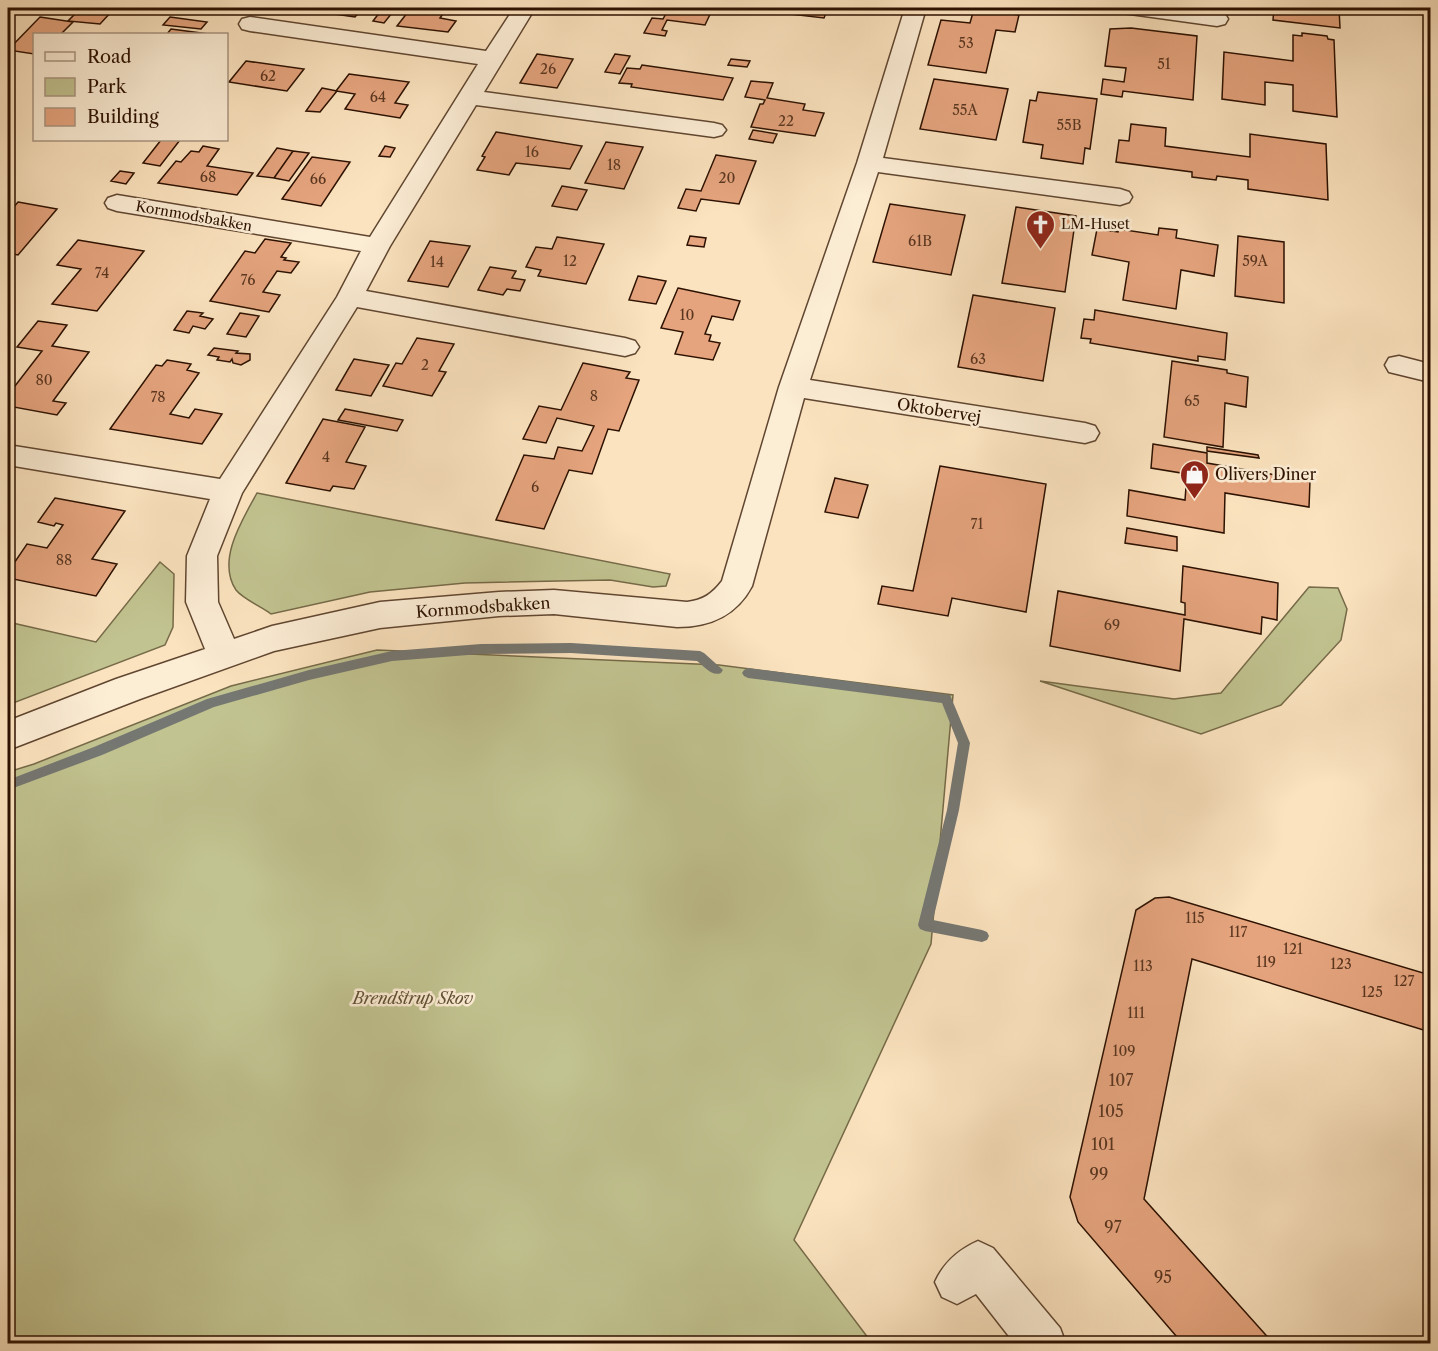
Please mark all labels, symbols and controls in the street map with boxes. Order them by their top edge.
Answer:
legend [33,33,228,141]
house number: 53 [958,34,974,52]
text: Road [87,46,132,68]
house number: 51 [1157,55,1171,73]
house number: 26 [540,60,556,78]
house number: 62 [260,67,276,85]
text: Park [87,76,128,98]
house number: 64 [370,88,386,106]
house number: 55A [952,101,978,119]
text: Building [87,106,159,128]
house number: 22 [778,112,794,130]
house number: 55B [1057,116,1082,134]
house number: 16 [525,143,539,161]
house number: 18 [607,156,621,174]
house number: 68 [200,168,216,186]
house number: 20 [719,169,736,187]
house number: 66 [310,170,326,188]
street label: Kornmodsbakken [134,197,254,235]
church icon: LM-Huset [1024,208,1056,250]
place label: LM-Huset [1061,215,1130,233]
house number: 61B [908,232,932,250]
house number: 12 [563,252,577,270]
house number: 59A [1242,252,1268,270]
house number: 14 [430,253,444,271]
house number: 74 [95,264,109,282]
house number: 76 [241,271,255,289]
house number: 10 [680,306,694,324]
house number: 63 [970,350,986,368]
house number: 2 [421,356,429,374]
house number: 80 [35,371,53,389]
house number: 8 [590,387,598,405]
house number: 78 [150,388,166,406]
house number: 65 [1184,392,1200,410]
street label: Oktobervej [896,393,982,427]
house number: 4 [322,448,330,466]
shop icon: Olivers Diner [1178,458,1210,500]
place label: Olivers Diner [1215,464,1317,484]
house number: 6 [531,478,539,496]
house number: 71 [971,515,983,533]
house number: 88 [56,551,72,569]
street label: Kornmodsbakken [415,592,551,622]
house number: 69 [1104,616,1120,634]
house number: 115 [1185,909,1205,927]
house number: 117 [1229,923,1247,941]
house number: 121 [1283,940,1303,958]
house number: 119 [1256,953,1276,971]
house number: 123 [1330,955,1352,973]
house number: 113 [1133,957,1153,975]
house number: 127 [1394,972,1415,990]
house number: 125 [1361,983,1383,1001]
park label: Brendstrup Skov [351,988,474,1008]
house number: 111 [1127,1004,1145,1022]
house number: 109 [1113,1042,1135,1060]
house number: 107 [1109,1070,1133,1090]
house number: 105 [1098,1101,1124,1121]
house number: 101 [1091,1134,1115,1154]
house number: 99 [1090,1164,1108,1184]
house number: 97 [1104,1217,1122,1237]
house number: 95 [1154,1267,1172,1287]

